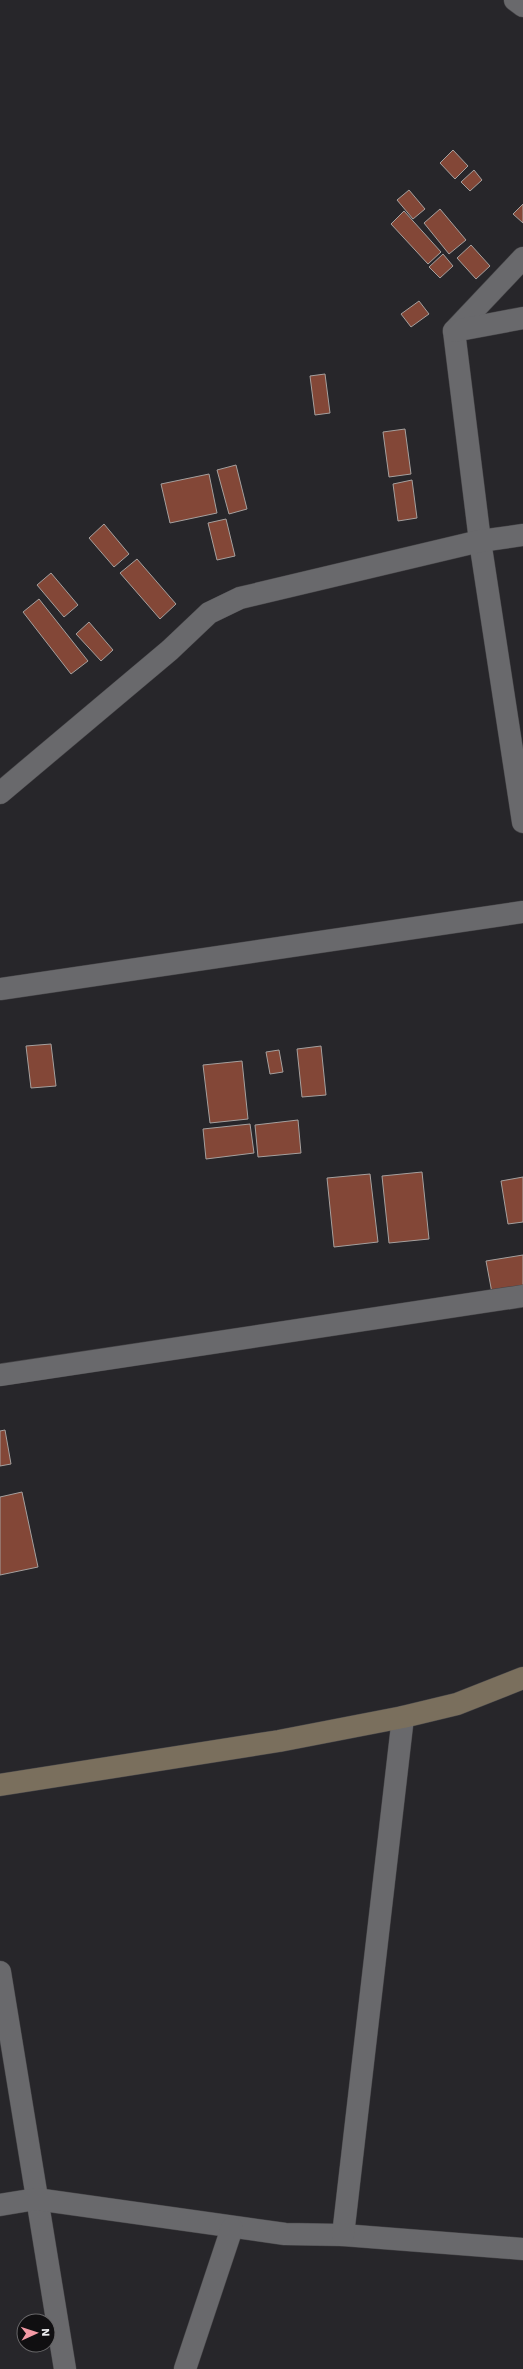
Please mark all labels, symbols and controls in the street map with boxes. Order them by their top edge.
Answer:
north arrow [16,2313,56,2353]
text: N [39,2328,52,2337]

